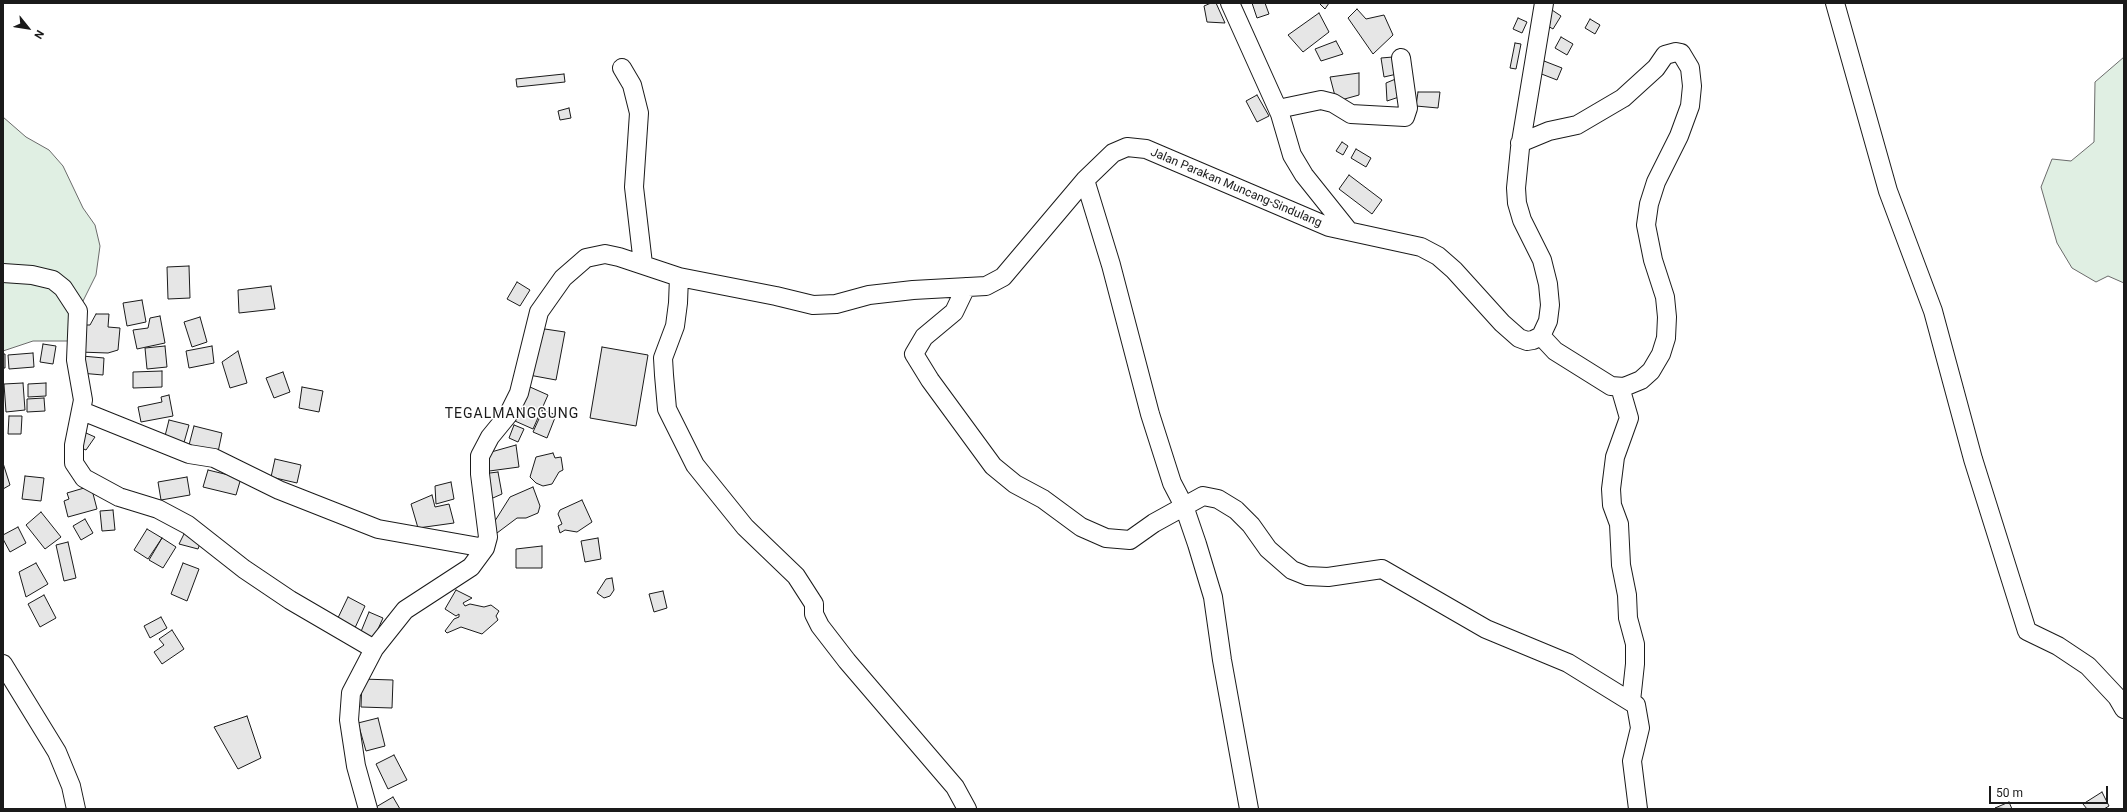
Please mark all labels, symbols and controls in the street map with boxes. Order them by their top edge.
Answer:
north arrow [8,8,48,48]
text: N [31,28,46,41]
street label: Jalan Parakan Muncang-Sindulang [1148,145,1324,231]
district label: TEGALMANGGUNG [445,406,579,422]
scale bar [1991,778,2110,804]
text: 50 m [1996,786,2023,800]

